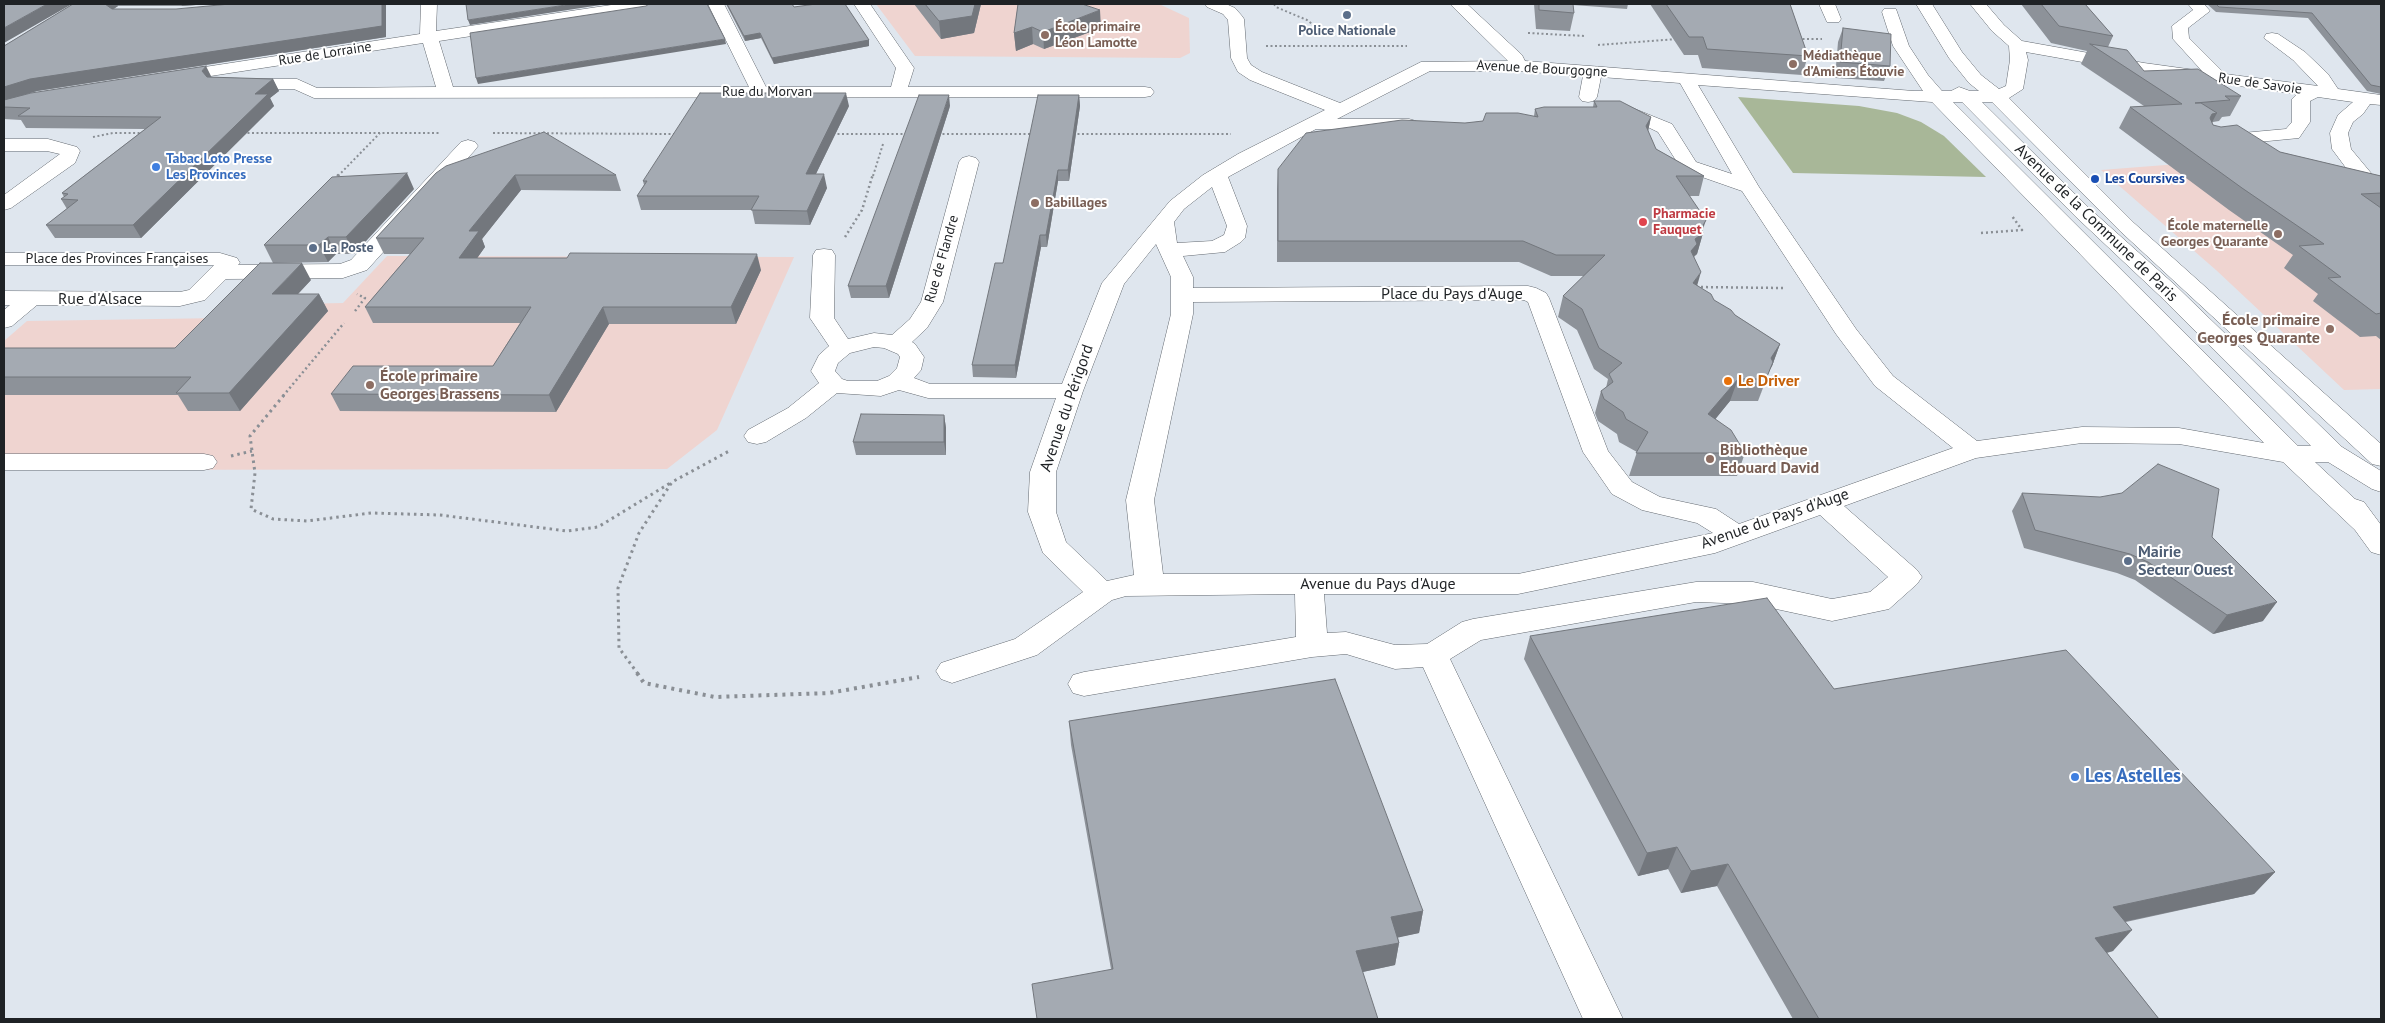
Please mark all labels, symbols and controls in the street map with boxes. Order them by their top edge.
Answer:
marker: Police Nationale [1341,9,1353,21]
place label: École primaire Léon Lamotte [1055,19,1141,52]
place label: Police Nationale [1298,23,1396,39]
marker: École primaire Léon Lamotte [1039,29,1051,41]
street label: Rue de Lorraine [277,38,373,70]
place label: Médiathèque d’Amiens Étouvie [1803,48,1904,80]
street label: Avenue de Bourgogne [1476,57,1608,81]
marker: Médiathèque d’Amiens Étouvie [1787,58,1799,70]
street label: Rue de Savoie [2217,70,2303,98]
street label: Rue du Morvan [722,84,812,100]
street label: Avenue de la Commune de Paris [2011,140,2181,306]
place label: Tabac Loto Presse Les Provinces [166,151,272,184]
marker: Tabac Loto Presse Les Provinces [150,161,162,173]
place label: Les Coursives [2105,171,2185,187]
marker: Les Coursives [2089,173,2101,185]
place label: Babillages [1045,195,1107,211]
marker: Babillages [1029,197,1041,209]
place label: Pharmacie Fauquet [1653,206,1716,238]
street label: Rue de Flandre [921,213,963,305]
marker: Pharmacie Fauquet [1637,216,1649,228]
place label: École maternelle Georges Quarante [2161,218,2268,250]
marker: École maternelle Georges Quarante [2272,228,2284,240]
place label: La Poste [323,240,374,256]
marker: La Poste [307,242,319,254]
street label: Place des Provinces Françaises [26,251,208,267]
street label: Place du Pays d'Auge [1381,284,1523,304]
street label: Rue d'Alsace [58,289,142,309]
place label: École primaire Georges Quarante [2197,310,2320,348]
marker: École primaire Georges Quarante [2324,323,2336,335]
street label: Avenue du Périgord [1036,342,1098,474]
place label: École primaire Georges Brassens [380,366,500,404]
place label: Le Driver [1738,371,1799,391]
marker: Le Driver [1722,375,1734,387]
marker: École primaire Georges Brassens [364,379,376,391]
place label: Bibliothèque Edouard David [1720,440,1819,478]
marker: Bibliothèque Edouard David [1704,453,1716,465]
street label: Avenue du Pays d'Auge [1698,485,1852,553]
place label: Mairie Secteur Ouest [2138,542,2233,580]
marker: Mairie Secteur Ouest [2122,555,2134,567]
street label: Avenue du Pays d'Auge [1300,574,1456,594]
place label: Les Astelles [2085,766,2181,788]
marker: Les Astelles [2069,771,2081,783]

